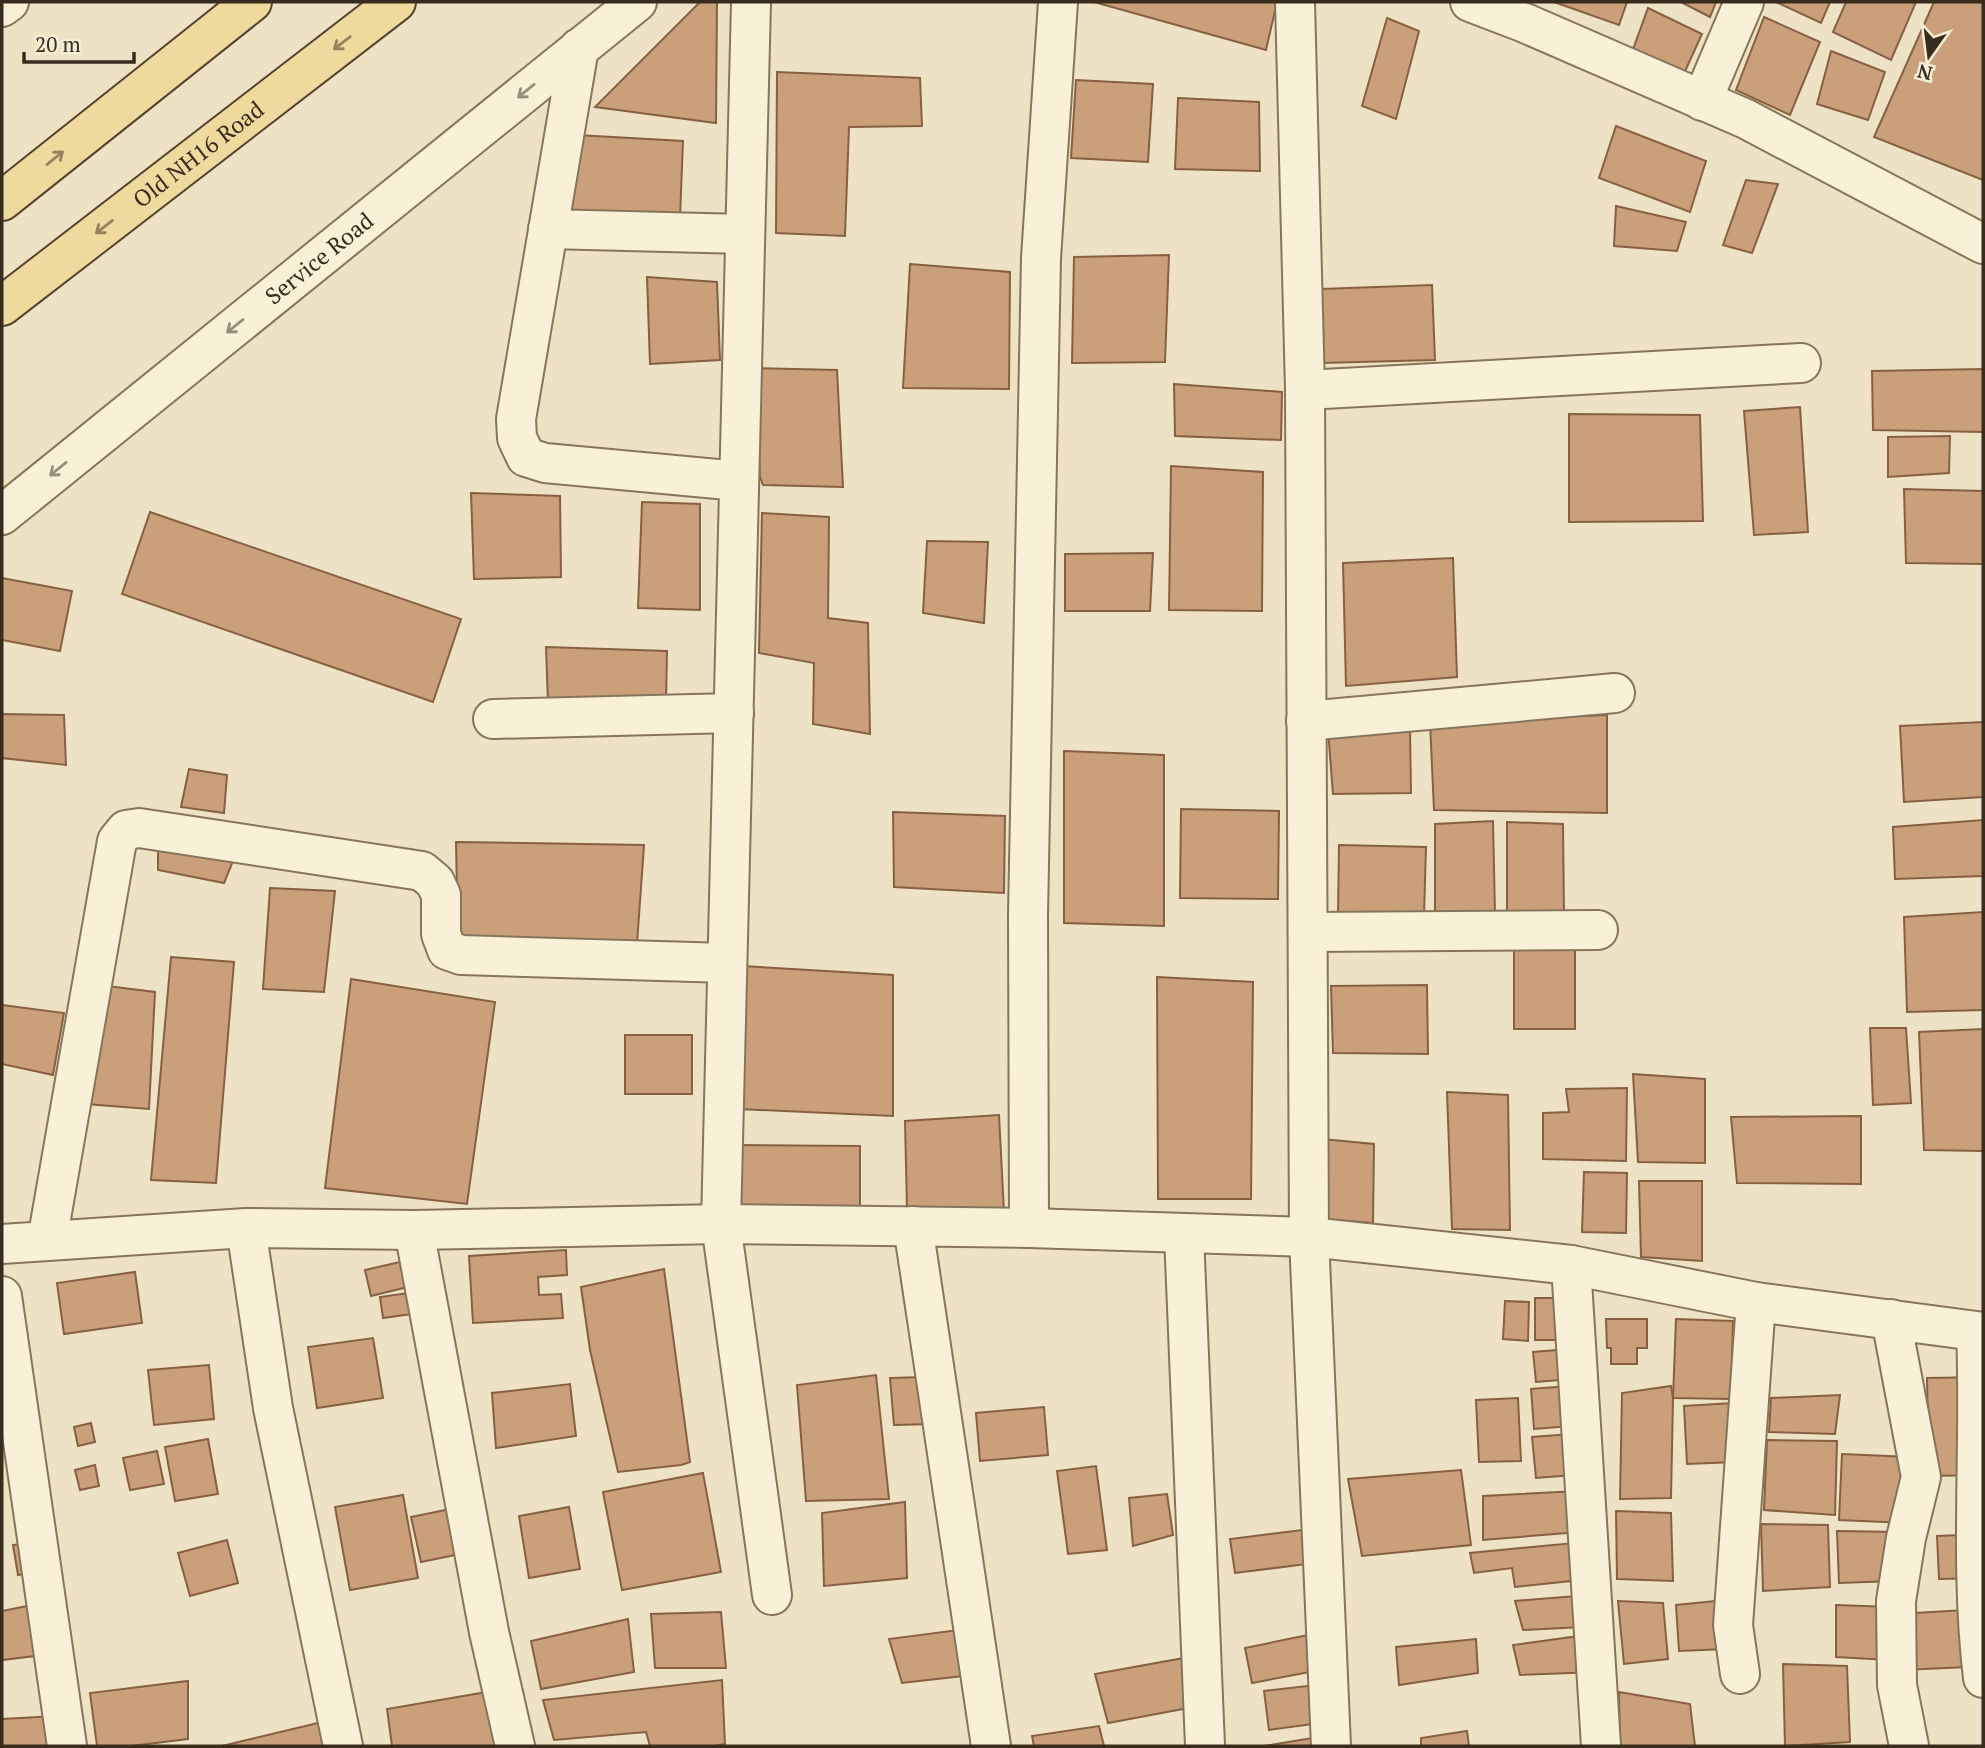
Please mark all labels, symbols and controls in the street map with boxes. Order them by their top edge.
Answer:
scale bar [24,21,135,65]
north arrow [1894,21,1964,91]
text: 20 m [35,30,81,58]
one-way arrow [334,36,352,51]
text: N [1914,59,1935,87]
one-way arrow [518,83,536,99]
street label: Old NH16 Road [126,94,270,214]
one-way arrow [45,151,64,166]
street label: Service Road [259,205,380,311]
one-way arrow [95,220,114,235]
one-way arrow [227,319,245,334]
one-way arrow [50,462,68,477]

